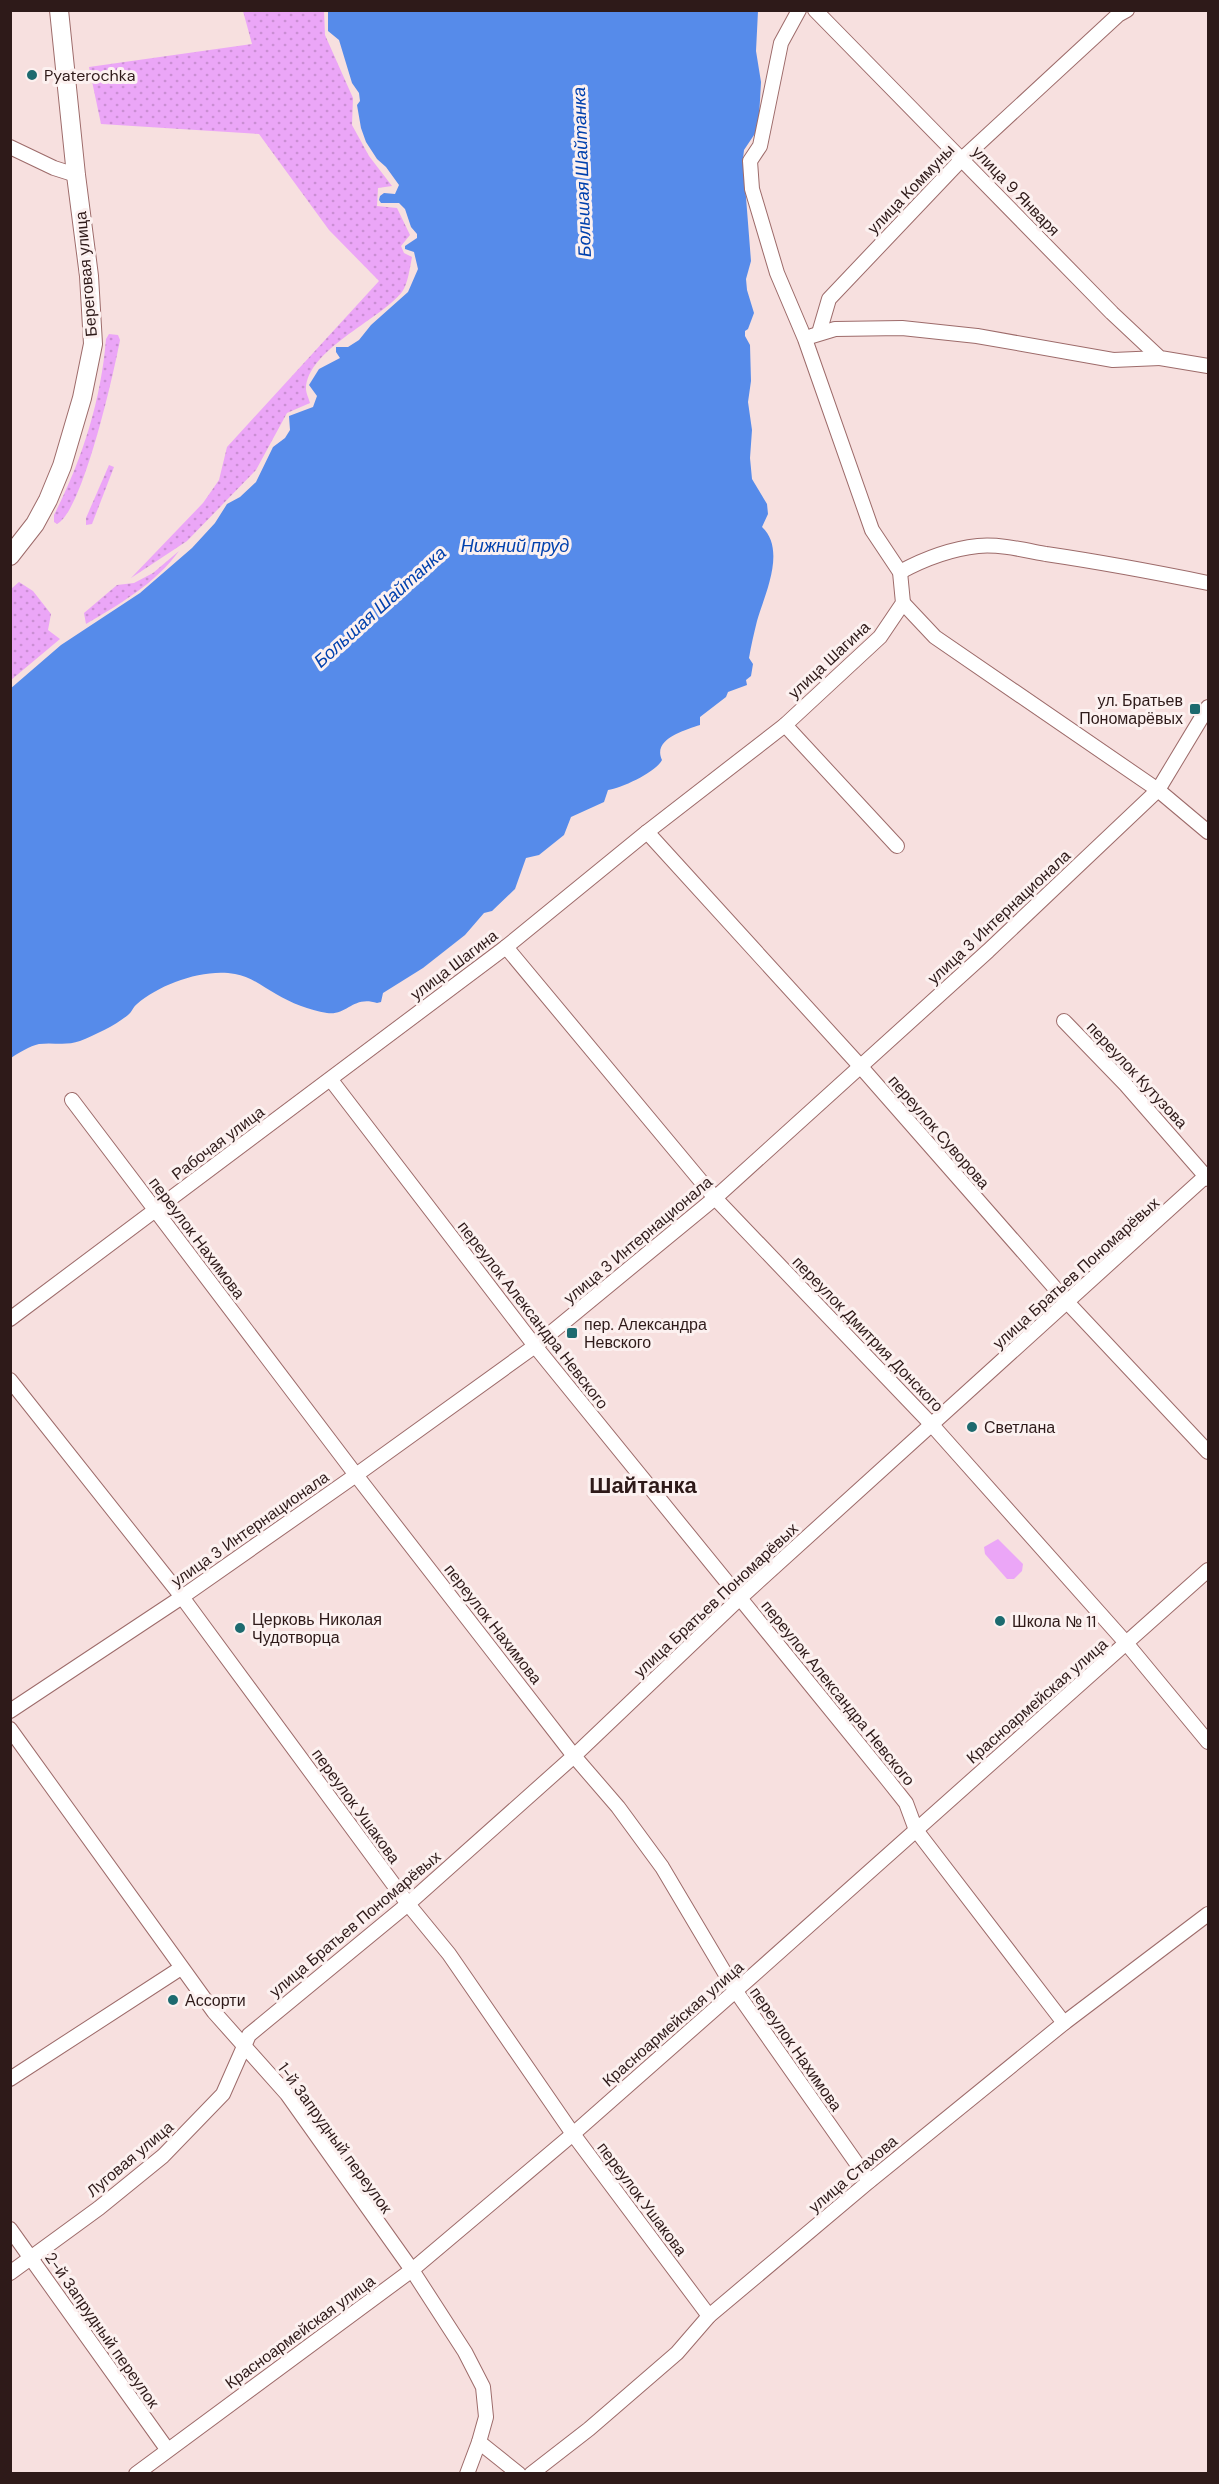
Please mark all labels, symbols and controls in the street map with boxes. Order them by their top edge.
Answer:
place label: Pyaterochka [44,65,135,86]
marker: Pyaterochka [25,68,39,82]
water label: Большая Шайтанка [567,86,597,258]
street label: улица Коммуны [863,140,959,238]
street label: улица 9 Января [968,141,1064,241]
street label: Береговая улица [70,210,102,338]
water label: Нижний пруд [461,534,569,558]
water label: Большая Шайтанка [309,541,451,673]
street label: улица Шагина [784,617,874,703]
place label: ул. Братьев Пономарёвых [1079,690,1183,729]
marker: ул. Братьев Пономарёвых [1188,702,1202,716]
street label: улица 3 Интернационала [923,845,1075,989]
street label: улица Шагина [406,925,502,1005]
street label: переулок Кутузова [1082,1017,1192,1133]
street label: переулок Суворова [884,1071,994,1193]
street label: Рабочая улица [167,1101,269,1185]
street label: улица 3 Интернационала [559,1171,717,1308]
street label: переулок Нахимова [144,1173,250,1303]
street label: улица Братьев Пономарёвых [988,1192,1164,1354]
street label: переулок Александра Невского [453,1217,613,1413]
street label: переулок Дмитрия Донского [788,1252,948,1416]
place label: пер. Александра Невского [584,1314,707,1353]
marker: пер. Александра Невского [565,1326,579,1340]
place label: Светлана [984,1417,1055,1438]
marker: Светлана [965,1420,979,1434]
street label: улица 3 Интернационала [167,1466,333,1591]
district label: Шайтанка [589,1471,697,1500]
street label: улица Братьев Пономарёвых [629,1518,803,1682]
street label: переулок Нахимова [439,1560,547,1688]
street label: переулок Александра Невского [757,1596,920,1790]
place label: Церковь Николая Чудотворца [252,1609,382,1648]
place label: Школа № 11 [1012,1611,1096,1632]
marker: Школа № 11 [993,1614,1007,1628]
marker: Церковь Николая Чудотворца [233,1621,247,1635]
street label: Красноармейская улица [962,1634,1112,1768]
street label: переулок Ушакова [307,1744,405,1868]
street label: улица Братьев Пономарёвых [265,1846,445,2002]
street label: Красноармейская улица [598,1957,748,2091]
street label: переулок Нахимова [745,1983,847,2115]
place label: Ассорти [185,1990,246,2011]
marker: Ассорти [166,1993,180,2007]
street label: 1-й Запрудный переулок [273,2058,397,2218]
street label: Луговая улица [82,2116,178,2201]
street label: улица Стахова [804,2131,902,2217]
street label: переулок Ушакова [592,2138,692,2260]
street label: 2-й Запрудный переулок [40,2248,164,2413]
street label: Красноармейская улица [221,2270,379,2394]

